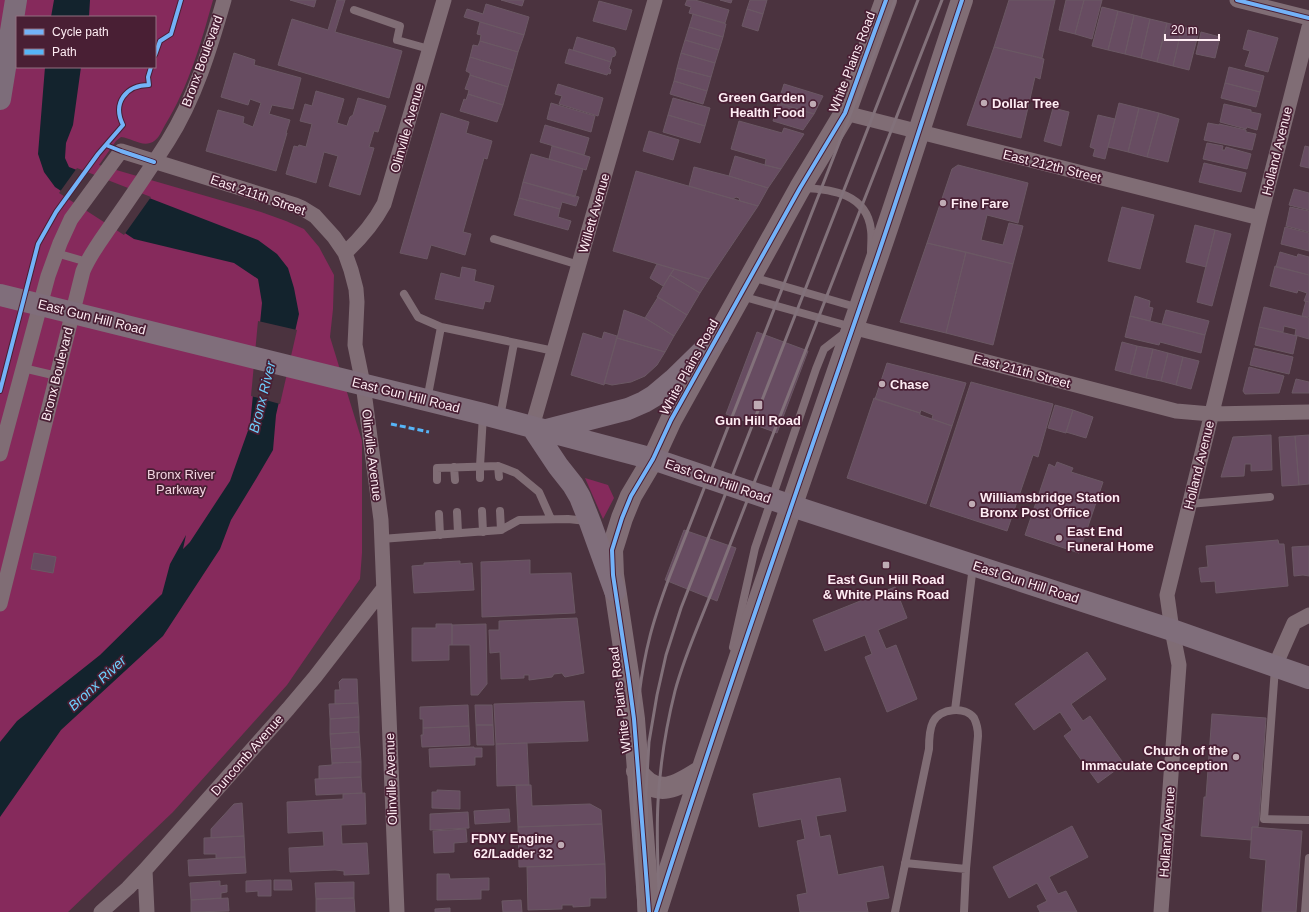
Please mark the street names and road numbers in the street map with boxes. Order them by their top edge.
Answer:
street label: White Plains Road [826,9,878,115]
street label: Bronx Boulevard [179,13,225,109]
street label: Olinville Avenue [387,82,427,174]
street label: Holland Avenue [1259,105,1295,197]
street label: East 212th Street [1001,147,1103,186]
street label: Willett Avenue [575,171,613,255]
street label: East 211th Street [209,172,308,218]
street label: East Gun Hill Road [37,296,147,338]
street label: White Plains Road [657,317,721,417]
street label: Bronx Boulevard [38,326,76,422]
street label: East 211th Street [972,351,1072,391]
street label: East Gun Hill Road [351,374,461,416]
street label: Olinville Avenue [359,408,385,502]
street label: Holland Avenue [1181,419,1217,511]
street label: East Gun Hill Road [663,456,773,506]
street label: East Gun Hill Road [971,558,1081,606]
street label: White Plains Road [606,646,634,754]
street label: Duncomb Avenue [208,711,286,799]
street label: Olinville Avenue [382,733,400,825]
street label: Holland Avenue [1156,786,1178,878]

